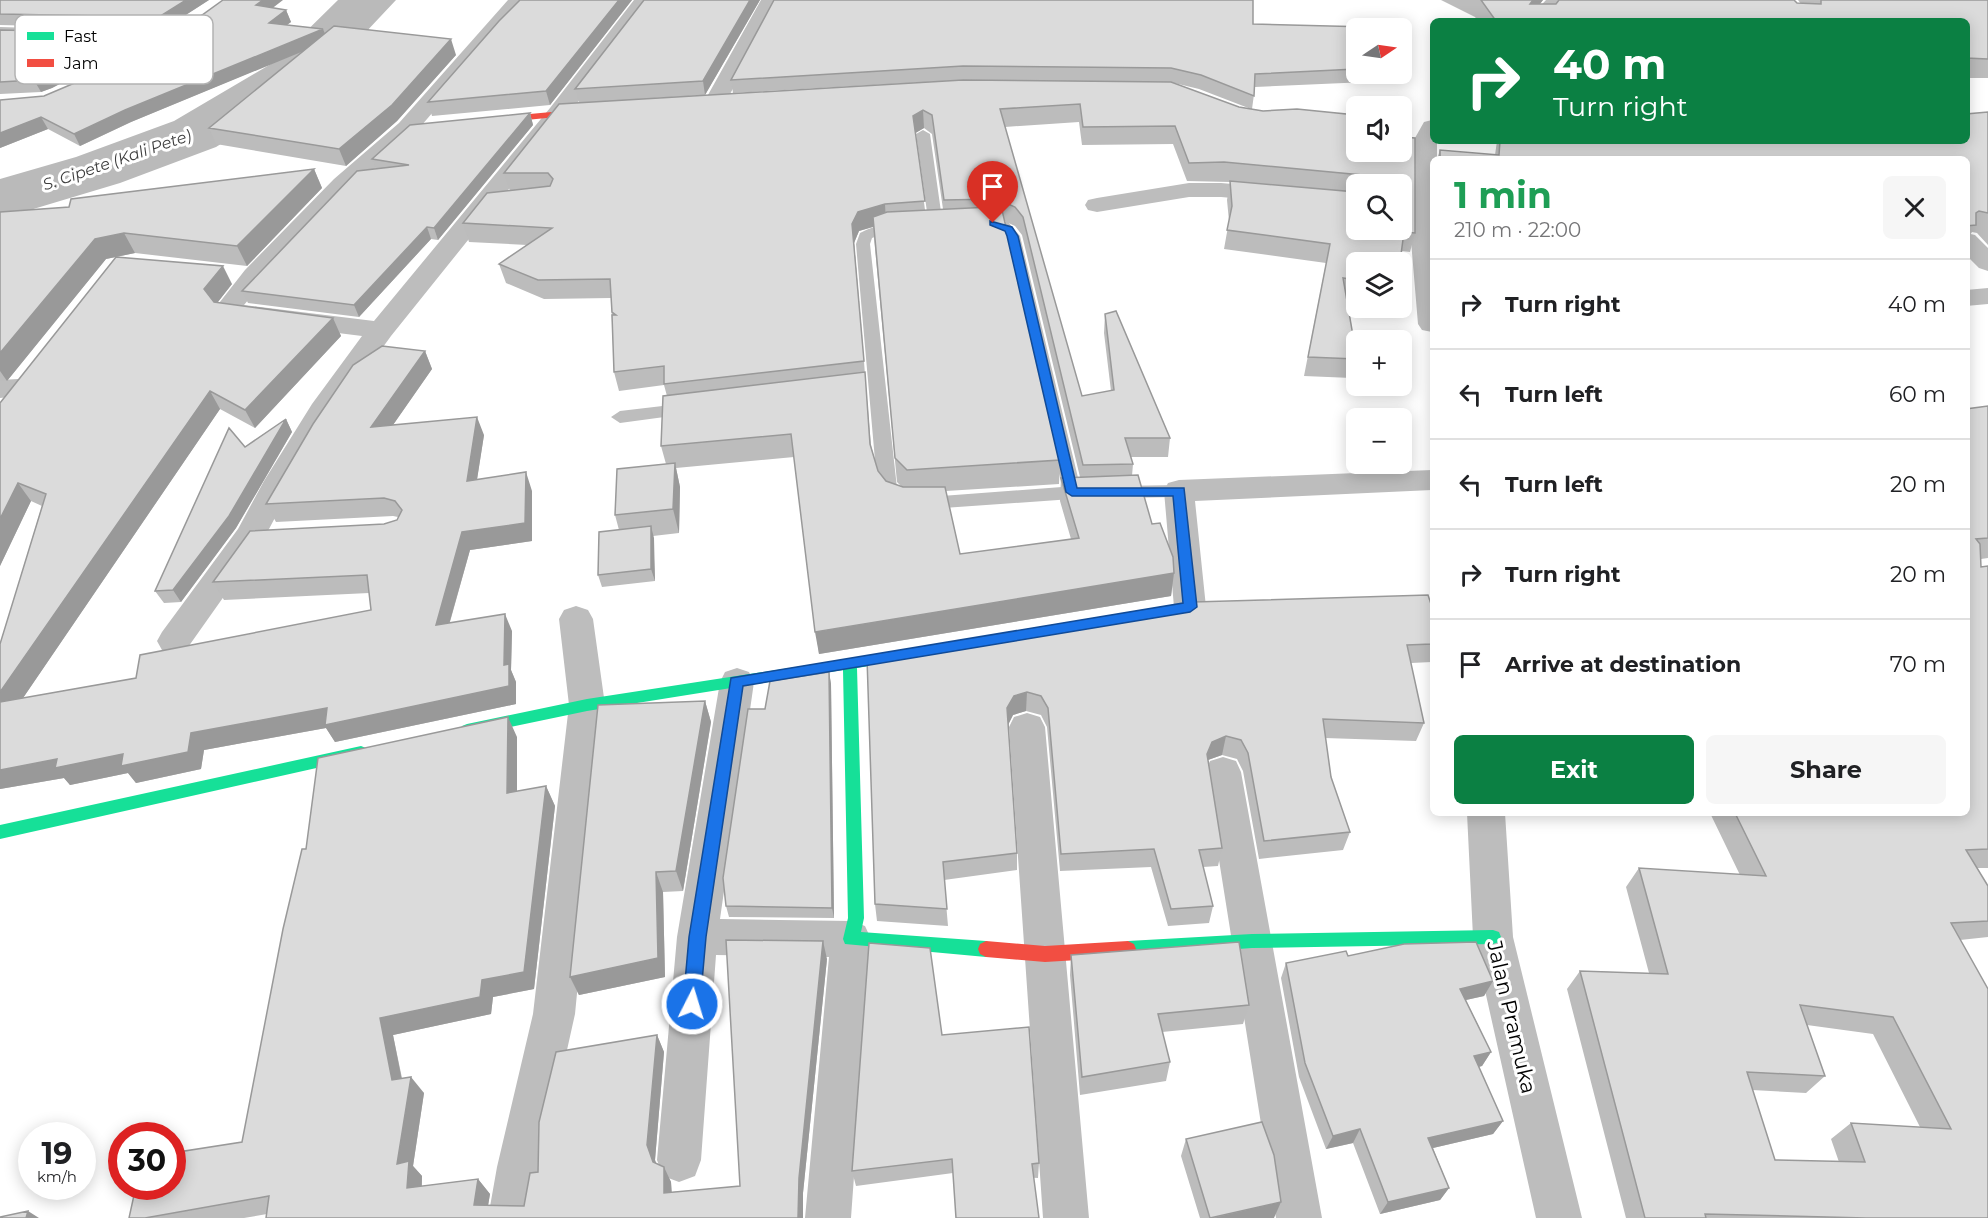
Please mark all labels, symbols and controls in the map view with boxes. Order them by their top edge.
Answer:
legend [15,15,213,84]
north arrow [1346,18,1412,84]
map controls [1346,18,1412,474]
text: Fast [64,27,98,46]
text: 40 m [1553,38,1666,90]
icon: right [1454,42,1532,120]
text: Jam [63,54,98,73]
text: Turn right [1553,90,1688,123]
button: sound [1346,96,1412,162]
water label: S. Cipete (Kali Pete) [40,126,194,194]
pin [967,161,1018,223]
icon: arrive [976,170,1009,203]
text: 1 min [1454,173,1552,217]
button: search [1346,174,1412,240]
button: close [1883,176,1946,239]
text: 210 m · 22:00 [1454,218,1581,242]
button: layers [1346,252,1412,318]
icon: right [1454,288,1487,321]
text: Turn right [1505,291,1620,318]
text: 40 m [1888,291,1946,318]
button: + [1346,330,1412,396]
icon: left [1454,378,1487,411]
text: Turn left [1505,381,1603,408]
text: 60 m [1889,381,1946,408]
button: − [1346,408,1412,474]
icon: left [1454,468,1487,501]
text: Turn left [1505,471,1603,498]
text: 20 m [1890,471,1946,498]
icon: right [1454,558,1487,591]
text: Turn right [1505,561,1620,588]
text: 20 m [1890,561,1946,588]
icon: arrive [1454,648,1487,681]
text: Arrive at destination [1505,651,1741,678]
text: 70 m [1890,651,1946,678]
button: Exit [1454,735,1694,804]
button: Share [1706,735,1946,804]
street label: Jalan Pramuka [1482,937,1542,1096]
position arrow [660,972,724,1036]
speed limit sign: 30 [108,1122,186,1200]
text: 19 [42,1135,72,1172]
text: km/h [37,1167,77,1186]

